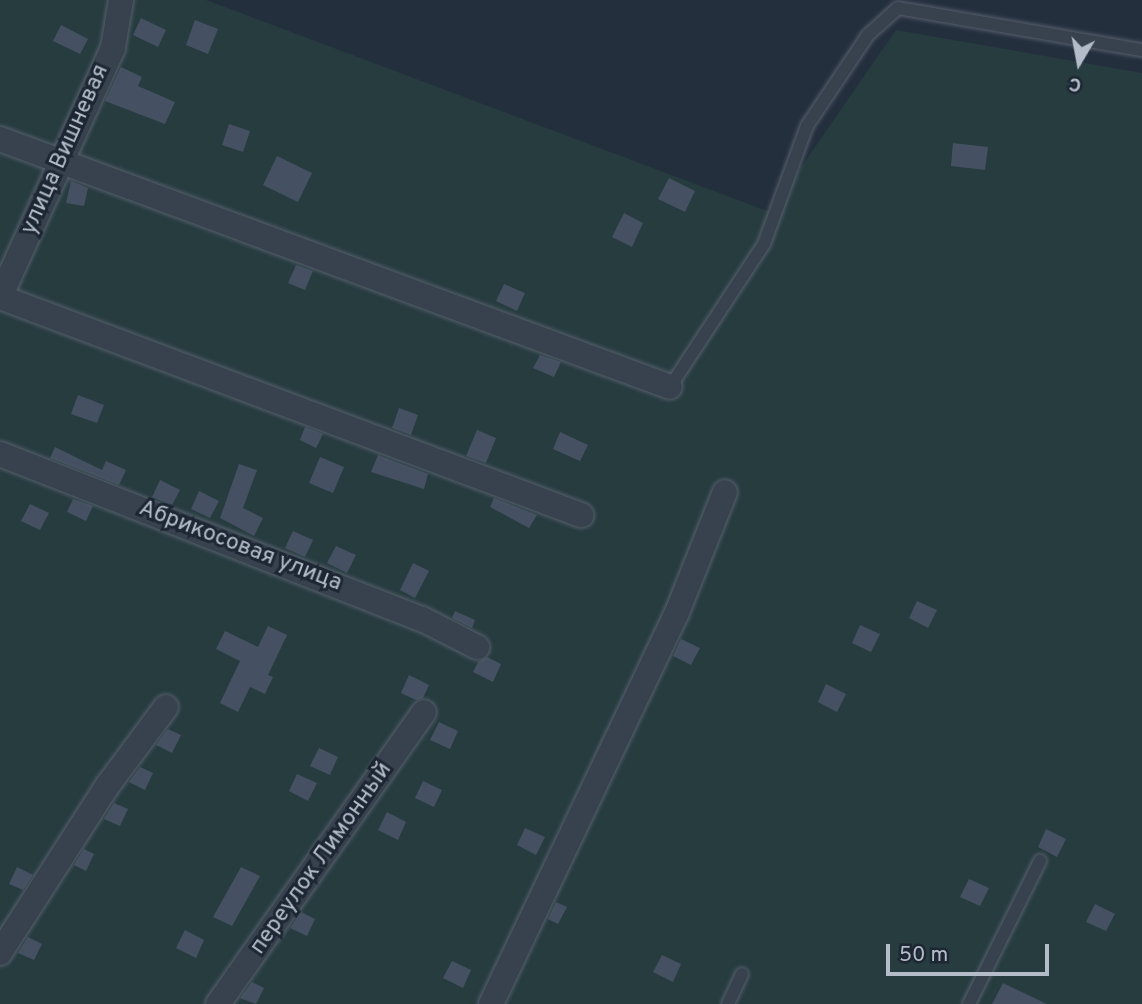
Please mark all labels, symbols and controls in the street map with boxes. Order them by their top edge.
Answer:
north arrow [1044,28,1114,98]
street label: улица Вишневая [16,61,116,239]
text: С [1067,71,1083,97]
street label: Абрикосовая улица [135,496,345,598]
street label: переулок Лимонный [245,758,399,960]
scale bar [890,930,1053,974]
text: 50 m [899,942,948,969]

